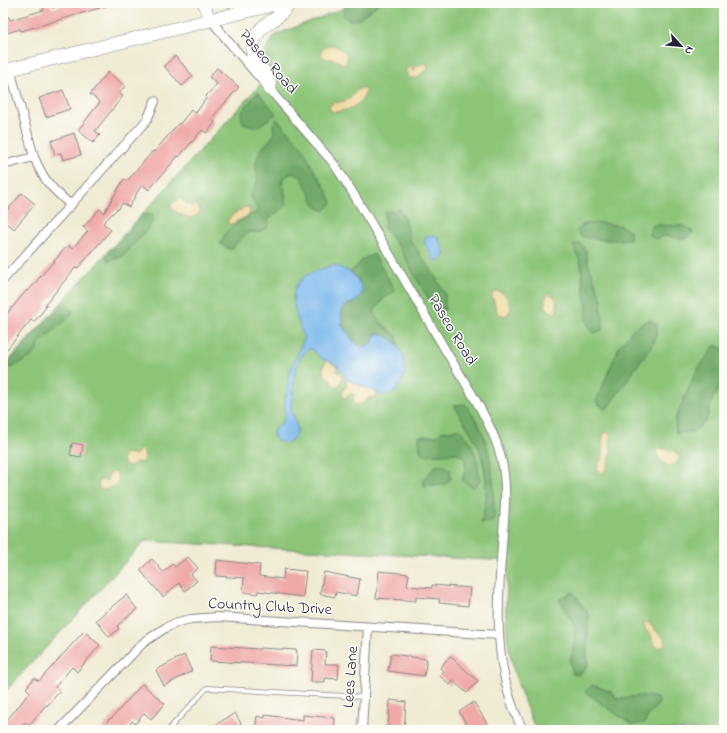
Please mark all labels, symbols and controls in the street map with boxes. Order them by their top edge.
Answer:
street label: Paseo Road [233,24,303,100]
north arrow [661,26,701,66]
text: N [680,43,698,57]
street label: Paseo Road [421,290,483,370]
street label: Country Club Drive [208,592,333,622]
street label: Lees Lane [337,644,365,709]

